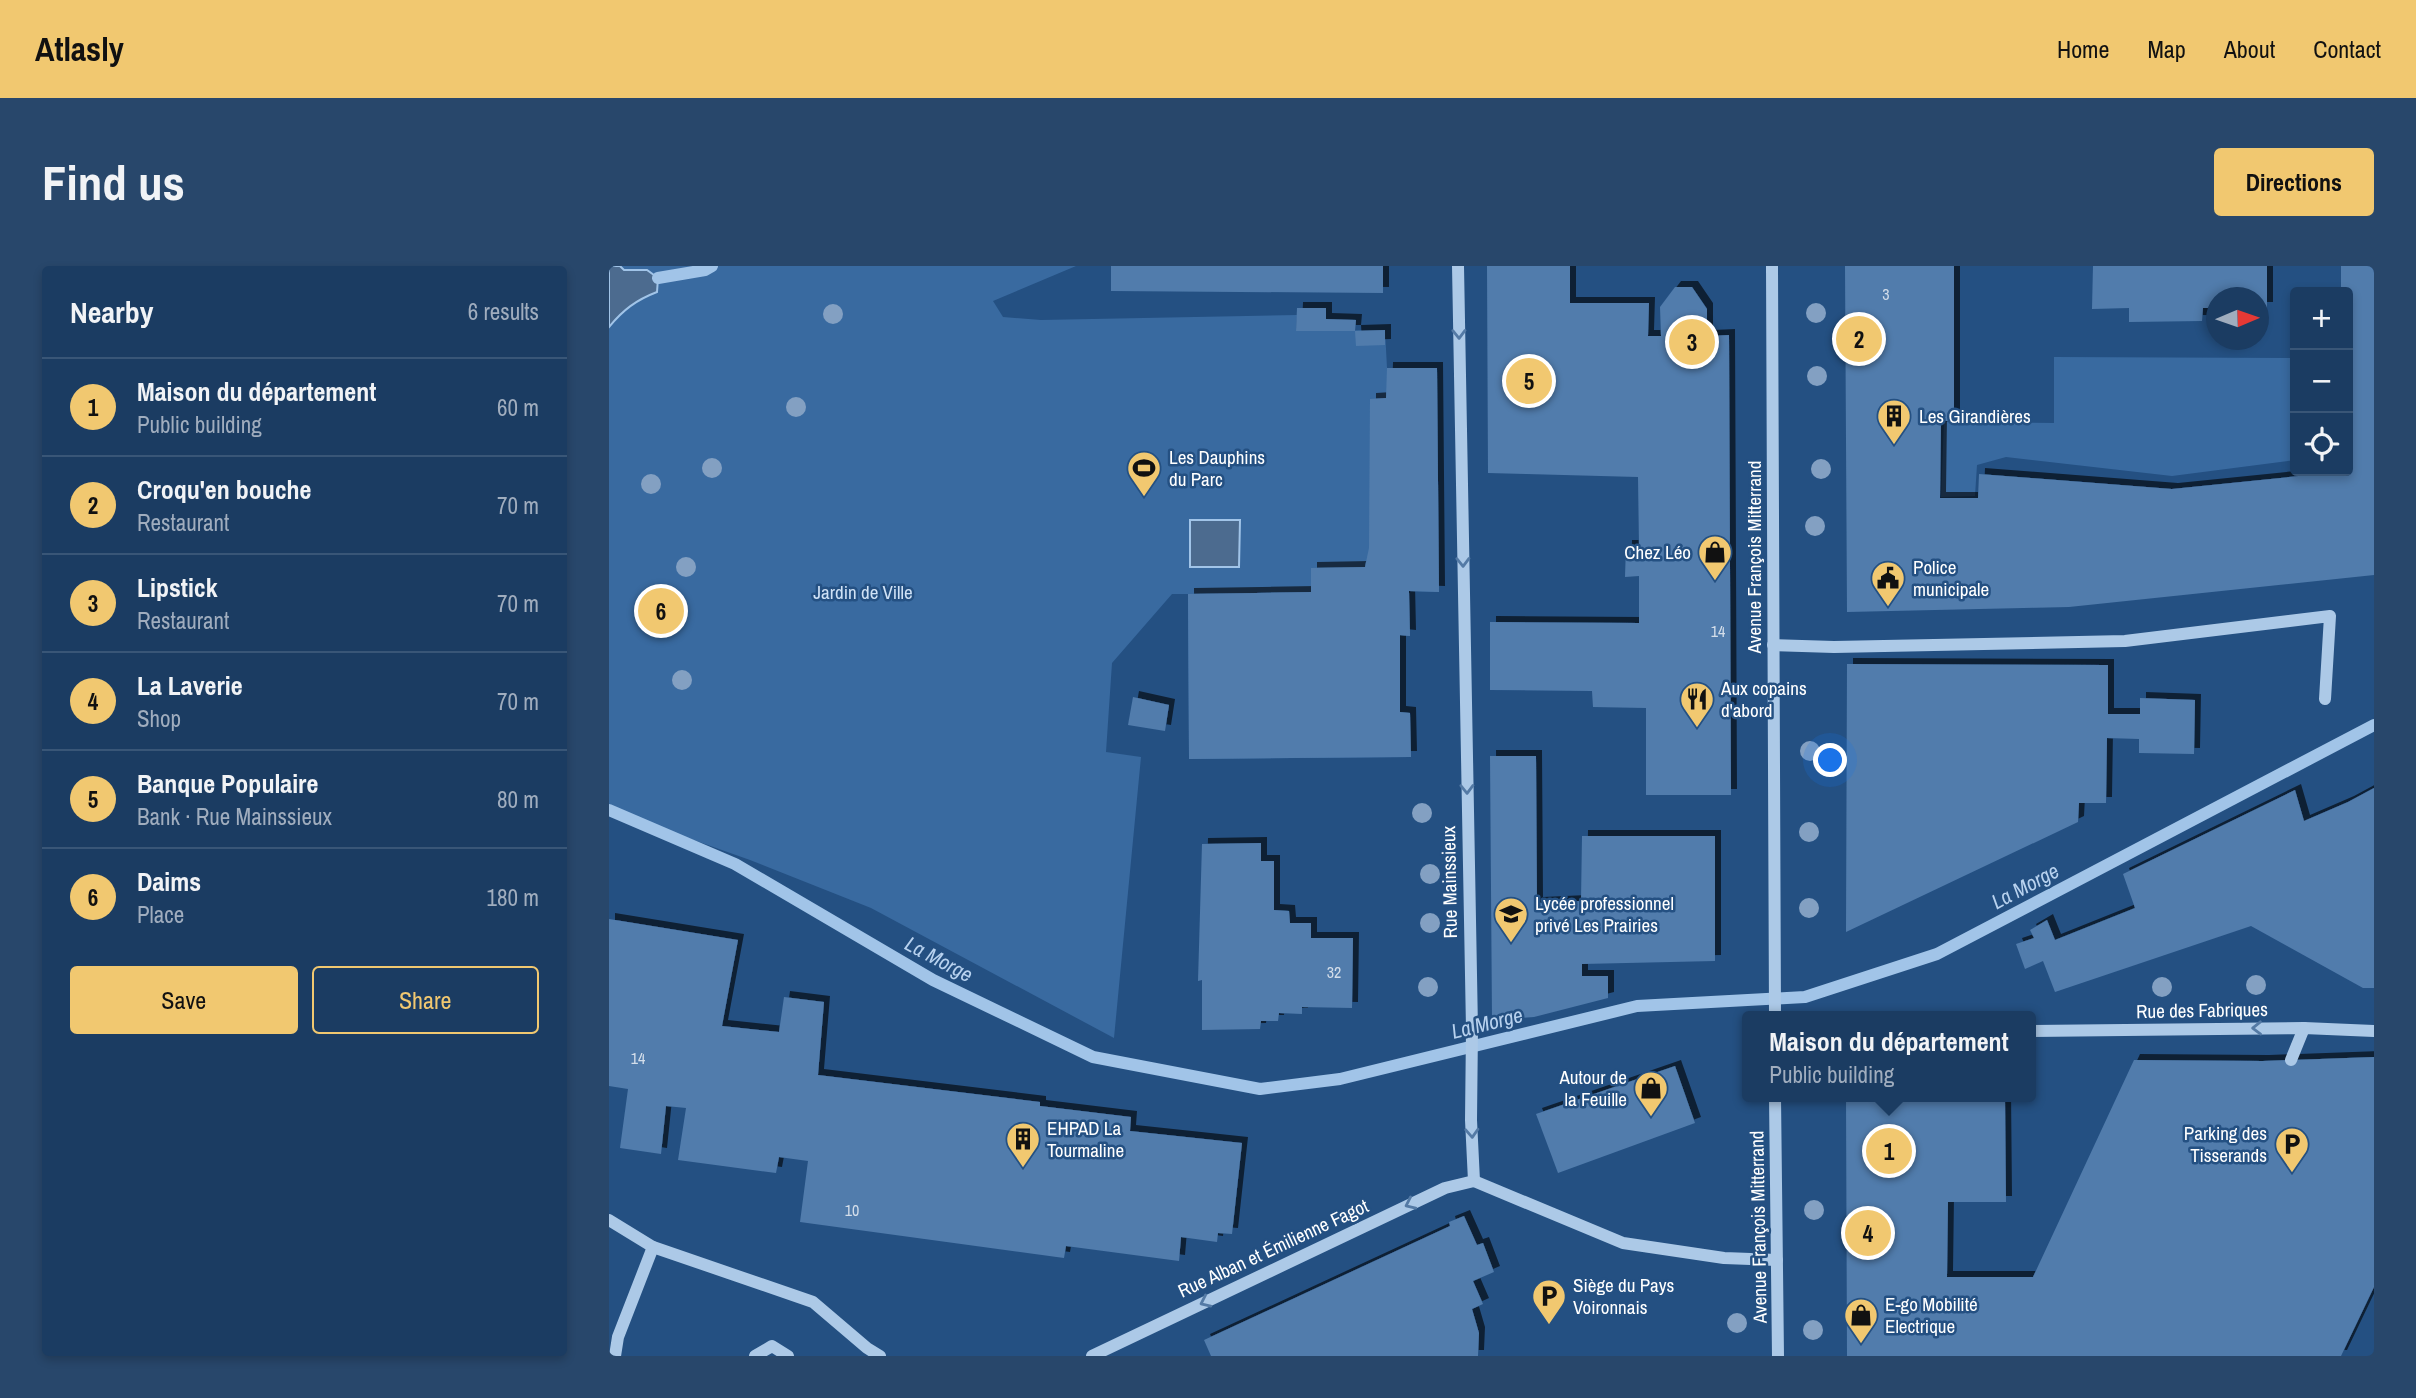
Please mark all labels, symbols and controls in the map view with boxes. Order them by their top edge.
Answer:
text: Atlasly [35,27,124,71]
text: Home [2057,33,2109,65]
text: Map [2147,33,2186,65]
text: About [2224,33,2275,65]
text: Contact [2313,33,2381,65]
button: Directions [2214,148,2374,216]
text: Find us [42,149,185,215]
house number: 3 [1882,283,1890,305]
north arrow [2206,287,2269,350]
map controls [2290,287,2353,476]
button: + [2290,287,2353,350]
text: Nearby [70,292,153,332]
text: 6 results [468,296,539,327]
pin: 2 [1836,313,1882,365]
pin: 3 [1669,316,1715,368]
one-way arrow [1451,329,1467,340]
button: − [2290,350,2353,413]
pin: 5 [1506,355,1552,407]
text: Maison du département [137,374,376,409]
text: 1 [88,392,98,423]
text: 60 m [497,392,539,423]
building icon: Les Girandières [1875,397,1913,446]
place label: Les Girandières [1919,403,2031,429]
text: Public building [137,409,262,440]
button: locate [2290,413,2353,476]
place label: Les Dauphins du Parc [1169,444,1265,492]
sports icon: Les Dauphins du Parc [1125,449,1163,498]
street label: Avenue François Mitterrand [1741,461,1767,654]
text: Croqu'en bouche [137,472,311,507]
text: 2 [88,490,98,521]
text: 70 m [497,490,539,521]
text: Restaurant [137,507,229,538]
shop icon: Chez Léo [1696,533,1734,582]
place label: Chez Léo [1624,539,1691,565]
place label: Police municipale [1913,554,1989,602]
one-way arrow [1455,557,1471,567]
public building icon: Police municipale [1869,559,1907,608]
text: Lipstick [137,570,218,605]
park label: Jardin de Ville [813,579,913,605]
pin: 6 [638,585,684,637]
text: 3 [88,588,98,619]
text: 70 m [497,588,539,619]
text: Restaurant [137,605,229,636]
house number: 14 [1711,620,1725,642]
text: La Laverie [137,668,242,703]
place label: Aux copains d'abord [1720,675,1807,723]
restaurant icon: Aux copains d'abord [1678,680,1716,729]
text: 4 [88,686,98,717]
text: 70 m [497,686,539,717]
text: Shop [137,703,181,734]
your location [1813,743,1847,777]
text: Banque Populaire [137,766,318,801]
text: 5 [88,784,98,815]
text: 80 m [497,784,539,815]
one-way arrow [1459,784,1474,795]
text: Bank · Rue Mainssieux [137,801,332,832]
street label: Rue Mainssieux [1435,825,1463,939]
water label: La Morge [1986,856,2064,916]
text: Daims [137,864,201,899]
text: 6 [88,882,98,913]
text: 180 m [487,882,539,913]
place label: Lycée professionnel privé Les Prairies [1535,890,1674,938]
school or university icon: Lycée professionnel privé Les Prairies [1492,895,1530,944]
text: Place [137,899,184,930]
water label: La Morge [900,929,978,989]
house number: 32 [1327,961,1341,983]
button: Save [70,966,298,1034]
button: Share [312,966,539,1034]
street label: Rue des Fabriques [2136,996,2268,1024]
water label: La Morge [1448,1000,1526,1046]
popup [1742,1011,2036,1102]
one-way arrow [2251,1020,2262,1036]
text: Maison du département [1769,1024,2009,1059]
house number: 14 [631,1047,645,1069]
text: Public building [1769,1059,1894,1090]
place label: Autour de la Feuille [1558,1064,1627,1112]
shop icon: Autour de la Feuille [1632,1069,1670,1118]
place label: EHPAD La Tourmaline [1047,1115,1124,1163]
building icon: EHPAD La Tourmaline [1004,1120,1042,1169]
place label: Parking des Tisserands [2184,1120,2267,1168]
pin: 1 [1866,1125,1912,1177]
parking icon: Parking des Tisserands [2273,1125,2311,1174]
one-way arrow [1464,1128,1479,1139]
street label: Avenue François Mitterrand [1743,1130,1773,1325]
street label: Rue Alban et Émilienne Fagot [1174,1192,1373,1304]
one-way arrow [1405,1196,1417,1210]
house number: 10 [845,1199,859,1221]
pin: 4 [1845,1207,1891,1259]
place label: Siège du Pays Voironnais [1573,1272,1675,1320]
parking icon: Siège du Pays Voironnais [1530,1277,1568,1326]
place label: E-go Mobilité Electrique [1885,1291,1978,1339]
one-way arrow [1200,1294,1212,1308]
shop icon: E-go Mobilité Electrique [1842,1296,1880,1345]

